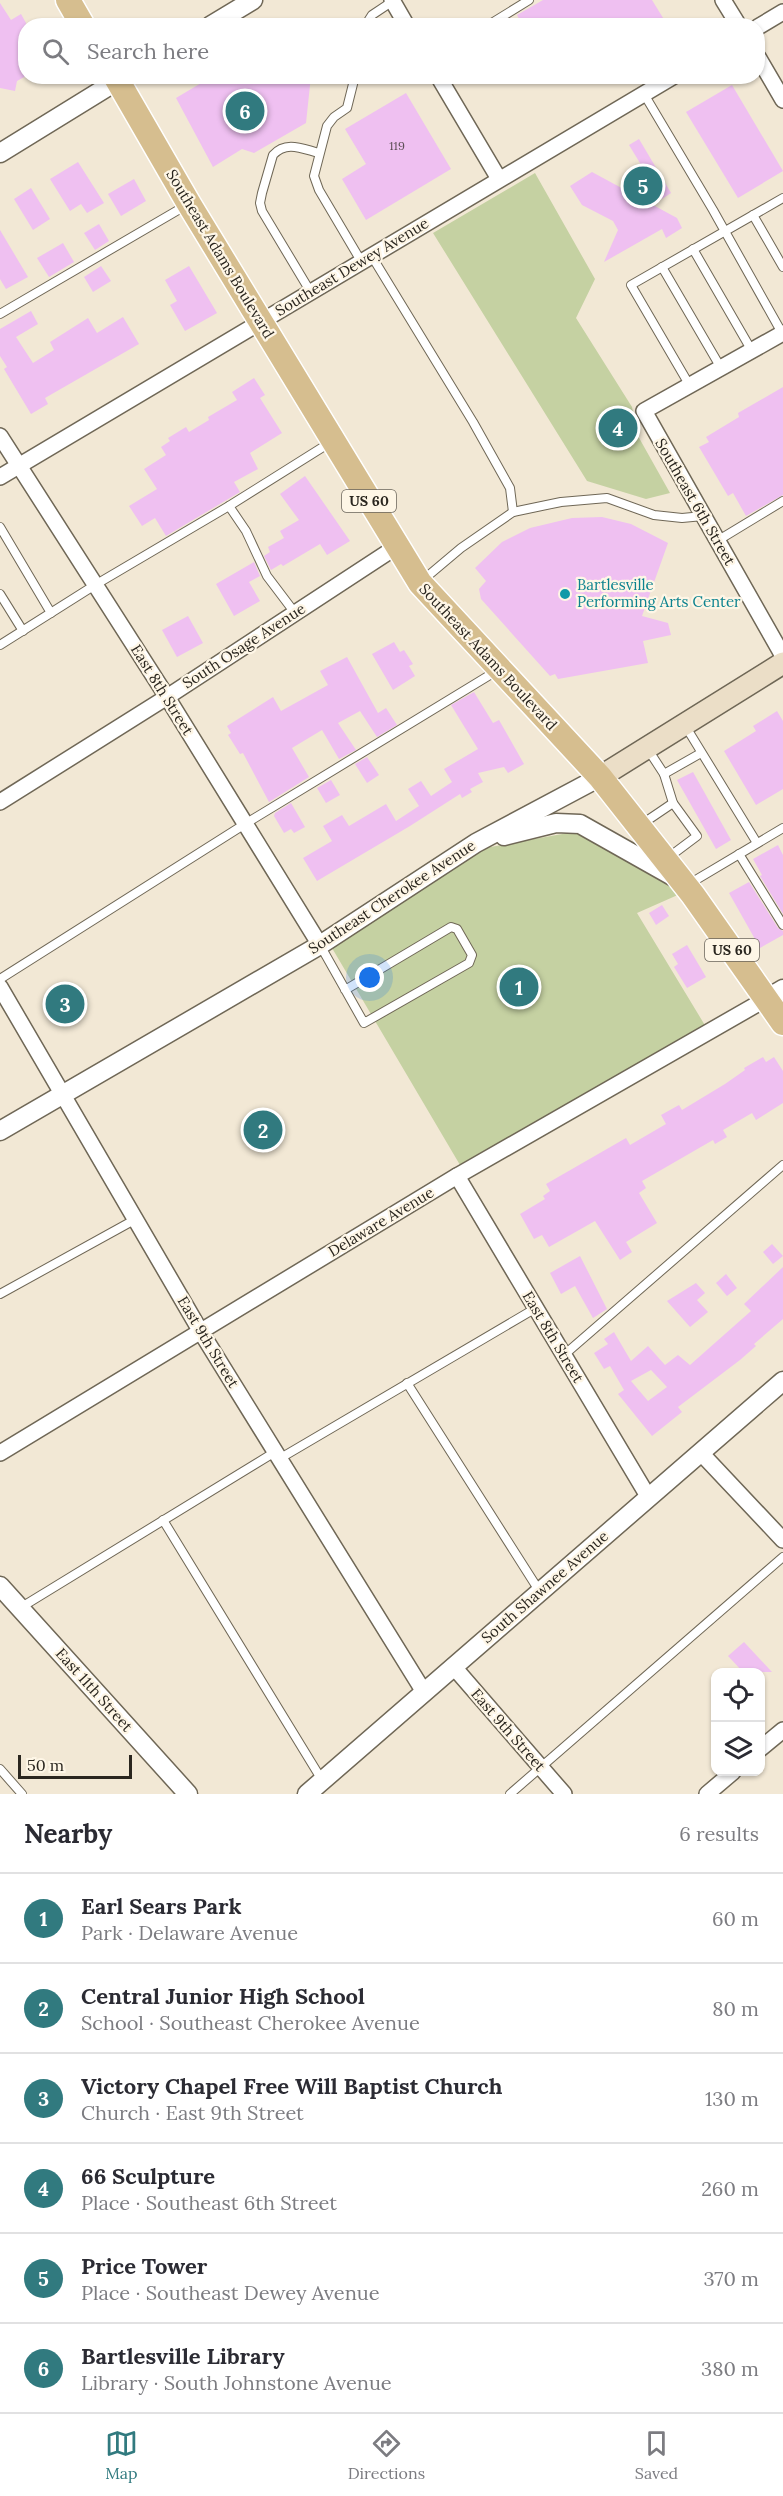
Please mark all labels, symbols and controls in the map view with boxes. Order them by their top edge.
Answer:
search box [18,18,765,84]
icon: search [39,35,72,68]
text: Search here [87,37,209,65]
pin: 6 [226,88,264,134]
house number: 119 [389,138,405,153]
pin: 5 [624,164,662,208]
street label: Southeast Adams Boulevard [162,166,278,342]
street label: Southeast Dewey Avenue [272,213,432,320]
pin: 4 [598,406,638,450]
street label: Southeast 6th Street [651,435,740,569]
road number: US 60 [342,490,396,512]
place label: Bartlesville Performing Arts Center [577,575,741,611]
street label: Southeast Adams Boulevard [415,579,561,734]
marker: Bartlesville Performing Arts Center [558,587,572,601]
street label: South Osage Avenue [179,599,309,692]
street label: East 8th Street [127,641,198,739]
street label: Southeast Cherokee Avenue [305,835,479,958]
road number: US 60 [705,939,759,961]
your location [355,963,384,992]
pin: 1 [500,964,538,1010]
pin: 3 [46,982,84,1026]
pin: 2 [244,1108,282,1152]
street label: Delaware Avenue [324,1183,437,1261]
street label: East 8th Street [519,1288,588,1386]
street label: East 9th Street [174,1292,243,1391]
street label: South Shawnee Avenue [477,1526,612,1647]
street label: East 11th Street [52,1644,137,1736]
map controls [711,1668,765,1776]
button: locate [711,1668,765,1722]
street label: East 9th Street [467,1684,550,1775]
button: layers [711,1722,765,1776]
scale bar [18,1752,132,1780]
text: 50 m [27,1755,64,1775]
text: Nearby [24,1817,112,1850]
text: 6 results [679,1821,759,1846]
text: Earl Sears Park [81,1892,242,1920]
text: 1 [39,1906,48,1931]
text: 60 m [712,1906,759,1931]
text: Park · Delaware Avenue [81,1920,298,1945]
text: Central Junior High School [81,1982,365,2010]
text: 2 [38,1996,49,2021]
text: 80 m [712,1996,759,2021]
text: School · Southeast Cherokee Avenue [81,2010,420,2035]
text: Victory Chapel Free Will Baptist Church [81,2072,502,2100]
text: 3 [38,2086,49,2111]
text: 130 m [705,2086,759,2111]
text: Church · East 9th Street [81,2100,304,2125]
text: 66 Sculpture [81,2162,215,2190]
text: 4 [38,2176,49,2201]
text: 260 m [701,2176,759,2201]
text: Place · Southeast 6th Street [81,2190,337,2215]
text: Price Tower [81,2252,207,2280]
text: 5 [38,2266,49,2291]
text: 370 m [704,2266,759,2291]
text: Place · Southeast Dewey Avenue [81,2280,380,2305]
text: Bartlesville Library [81,2342,285,2370]
text: 6 [38,2356,49,2381]
text: 380 m [701,2356,759,2381]
text: Library · South Johnstone Avenue [81,2370,392,2395]
tab: Map [105,2427,138,2483]
tab: Directions [348,2427,425,2483]
tab: Saved [635,2427,678,2483]

